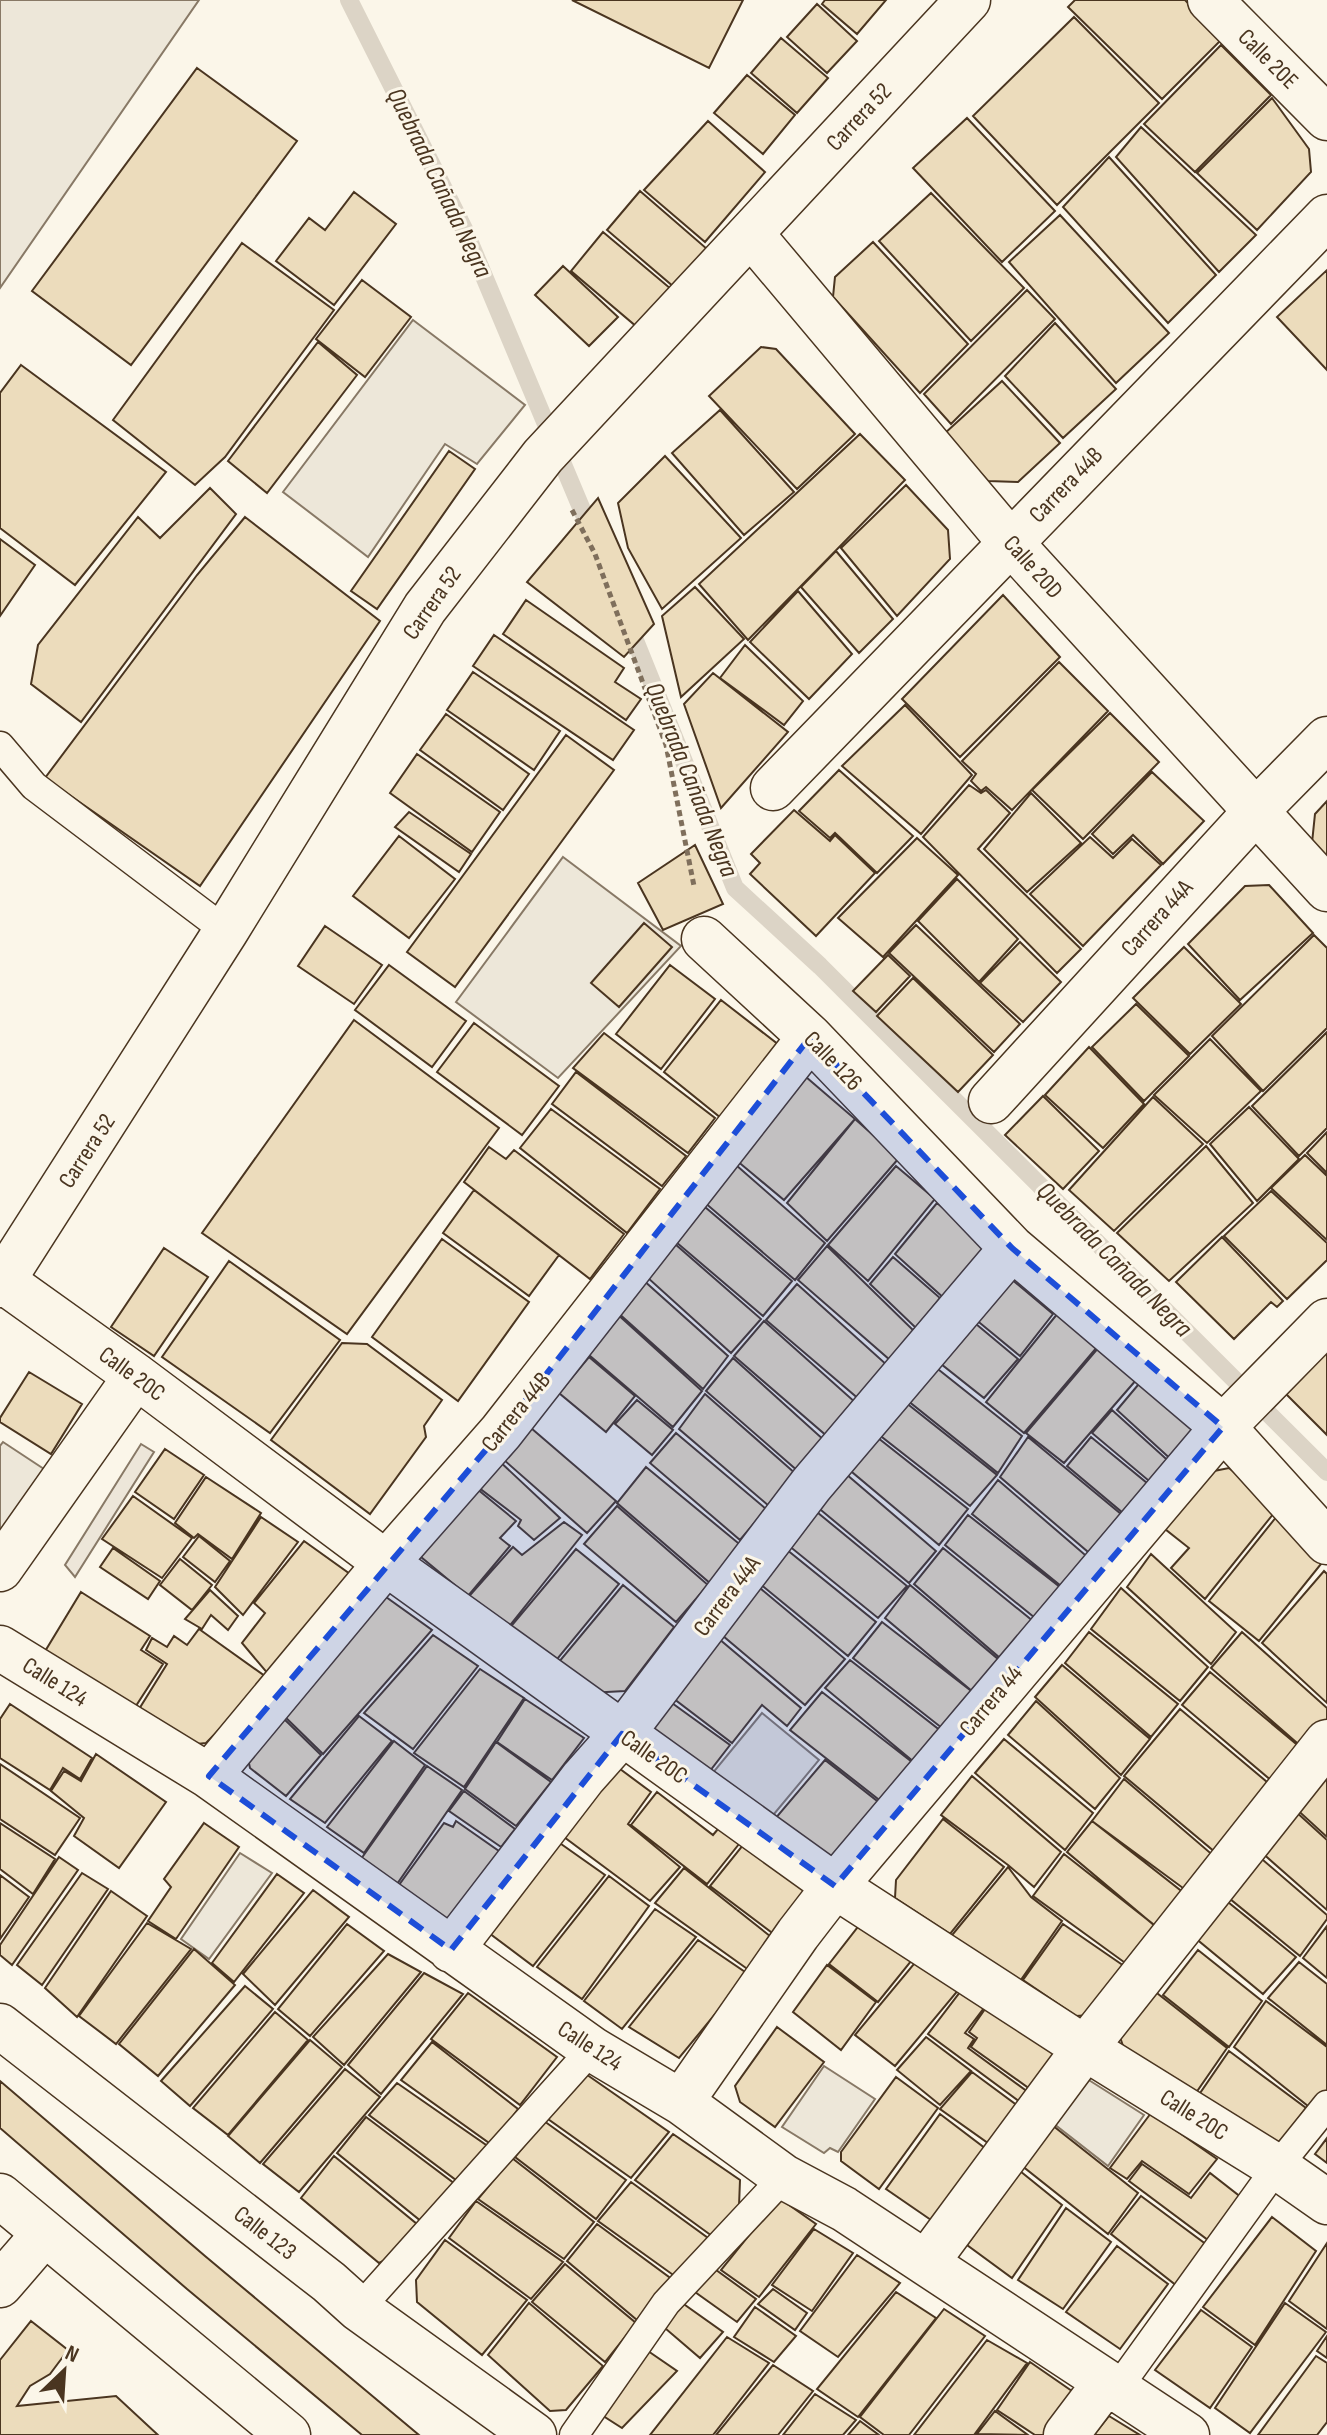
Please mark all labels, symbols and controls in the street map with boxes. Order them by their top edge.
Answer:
street label: Calle 20E [1232,23,1304,95]
street label: Carrera 52 [820,77,898,157]
water label: Quebrada Cañada Negra [380,83,499,283]
street label: Carrera 44B [1023,441,1109,529]
street label: Calle 20D [997,529,1069,605]
street label: Carrera 52 [396,561,468,645]
water label: Quebrada Cañada Negra [638,678,744,882]
street label: Carrera 44A [1115,873,1200,962]
street label: Calle 126 [798,1025,868,1097]
street label: Carrera 52 [52,1108,122,1194]
water label: Quebrada Cañada Negra [1030,1176,1199,1345]
street label: Calle 20C [93,1340,171,1408]
street label: Carrera 44B [475,1366,557,1458]
street label: Carrera 44A [687,1549,767,1642]
street label: Calle 124 [17,1651,93,1713]
street label: Carrera 44 [953,1660,1029,1742]
street label: Calle 20C [615,1724,693,1790]
street label: Calle 124 [552,2014,628,2078]
street label: Calle 20C [1154,2083,1234,2147]
street label: Calle 123 [228,2200,302,2266]
north arrow [24,2331,104,2411]
text: N [61,2340,83,2369]

